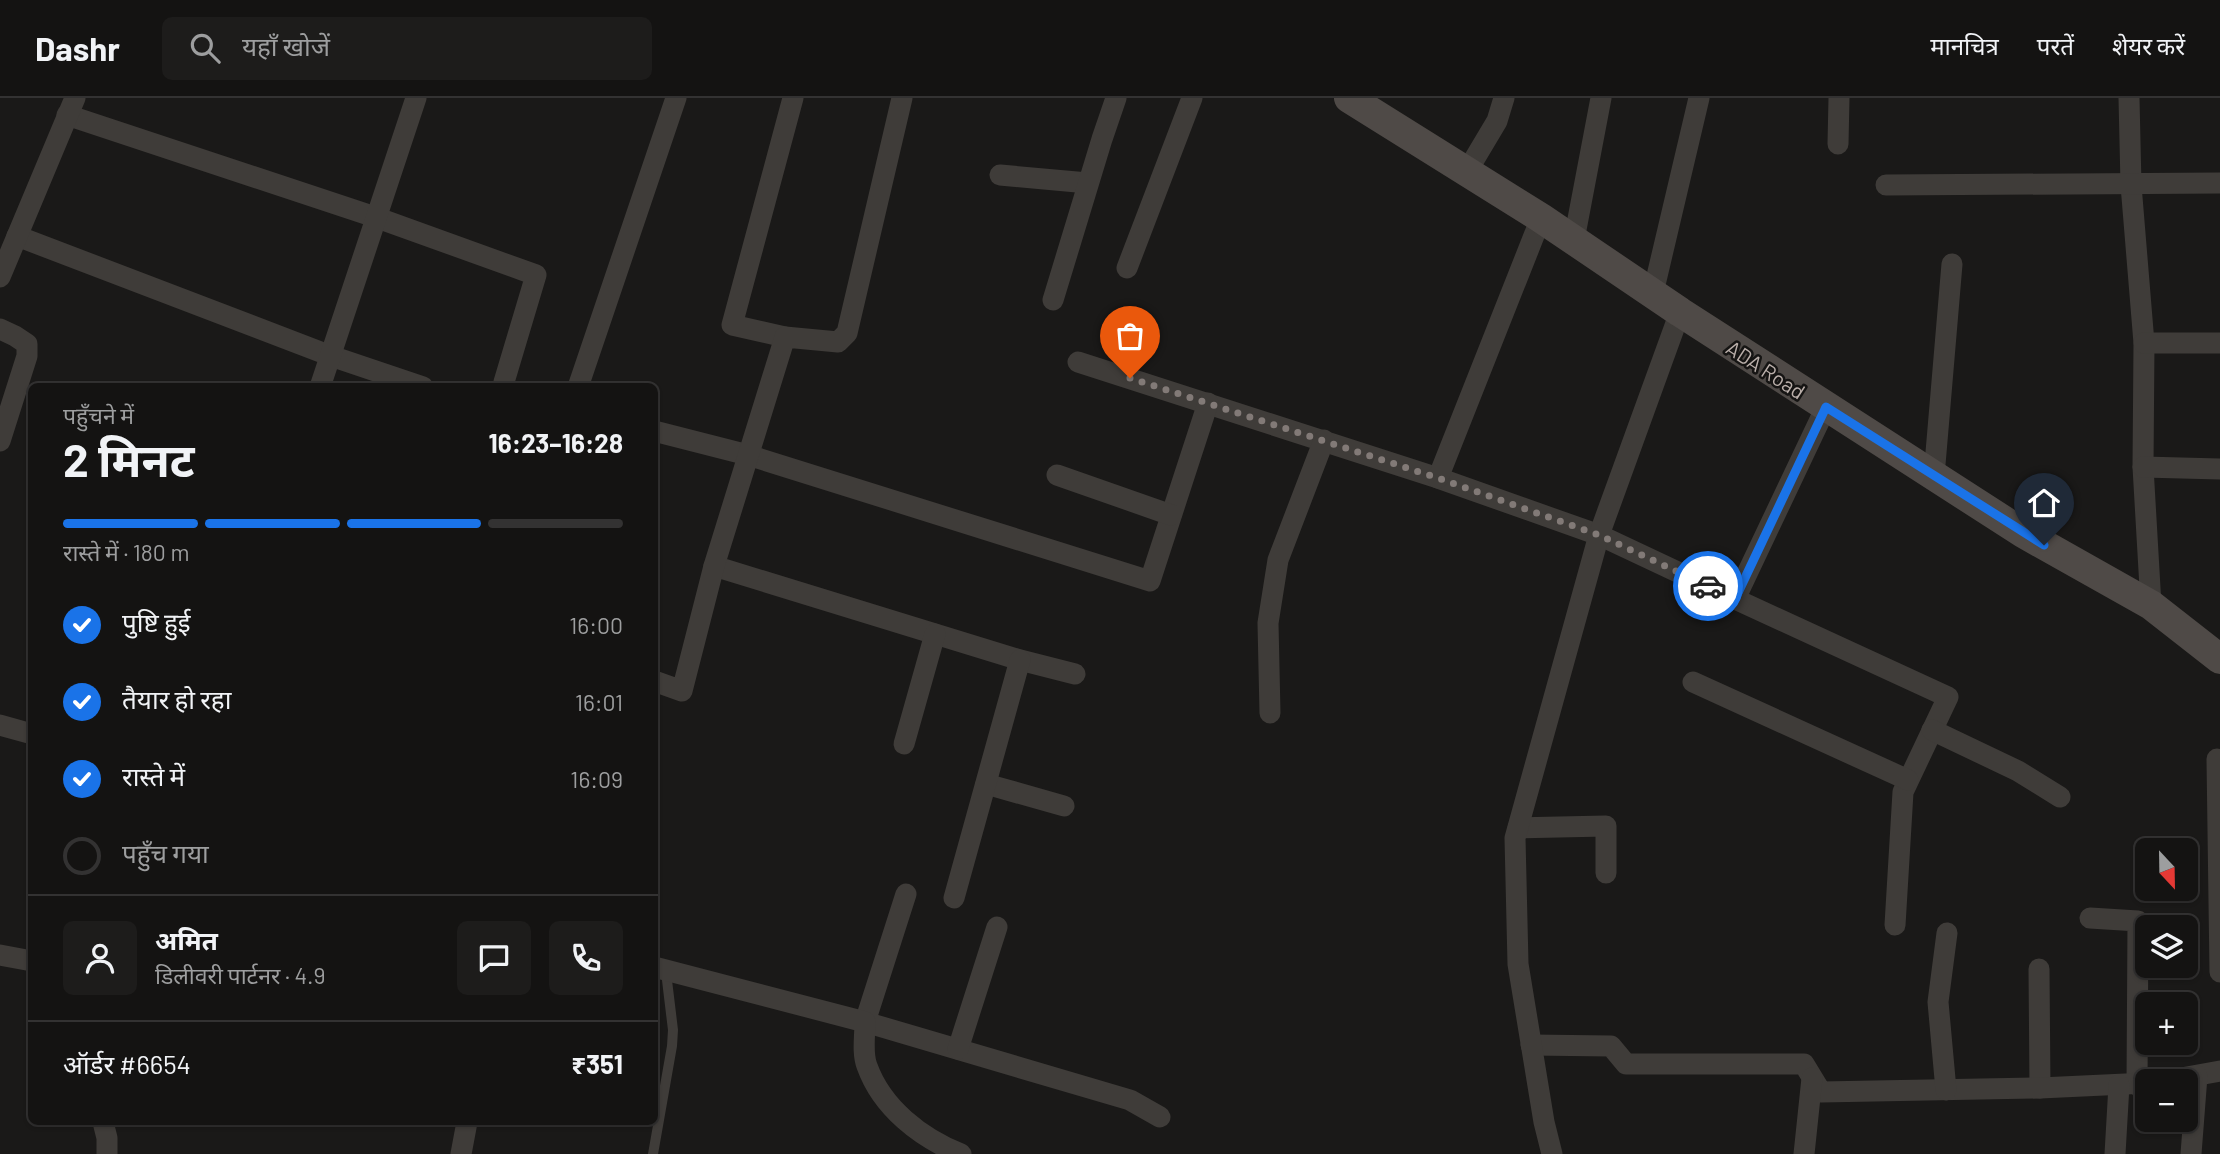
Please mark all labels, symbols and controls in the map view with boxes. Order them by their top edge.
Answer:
search box [162,17,652,80]
text: Dashr [35,28,120,68]
icon: search [186,29,224,67]
text: यहाँ खोजें [242,30,330,61]
text: मानचित्र [1930,31,1999,60]
text: परतें [2037,31,2074,60]
text: शेयर करें [2112,31,2185,60]
pin [1100,306,1160,378]
icon: bag [1111,317,1149,355]
street label: ADA Road [1722,334,1810,404]
text: पहुँचने में [63,401,134,429]
text: 16:23–16:28 [489,427,623,458]
text: 2 मिनट [63,431,195,486]
pin [2014,473,2074,545]
icon: home [2025,484,2063,522]
text: रास्ते में · 180 m [63,538,189,566]
courier [1673,551,1743,621]
icon: car [1689,567,1727,605]
icon: check [63,606,101,644]
text: पुष्टि हुई [122,606,190,637]
text: 16:00 [569,611,623,639]
icon: check [63,683,101,721]
text: तैयार हो रहा [122,683,231,714]
text: 16:01 [575,688,623,716]
icon: check [63,760,101,798]
text: रास्ते में [122,760,185,791]
text: 16:09 [570,765,623,793]
text: पहुँच गया [122,837,209,868]
north arrow [2135,838,2198,901]
map controls [2135,838,2198,1132]
button: layers [2135,915,2198,978]
button: person [63,921,137,995]
button: chat [457,921,531,995]
button: phone [549,921,623,995]
text: अमित [155,924,218,955]
text: डिलीवरी पार्टनर · 4.9 [155,961,325,989]
button: + [2135,992,2198,1055]
text: ऑर्डर #6654 [63,1048,191,1079]
text: ₹351 [571,1048,623,1079]
button: − [2135,1069,2198,1132]

